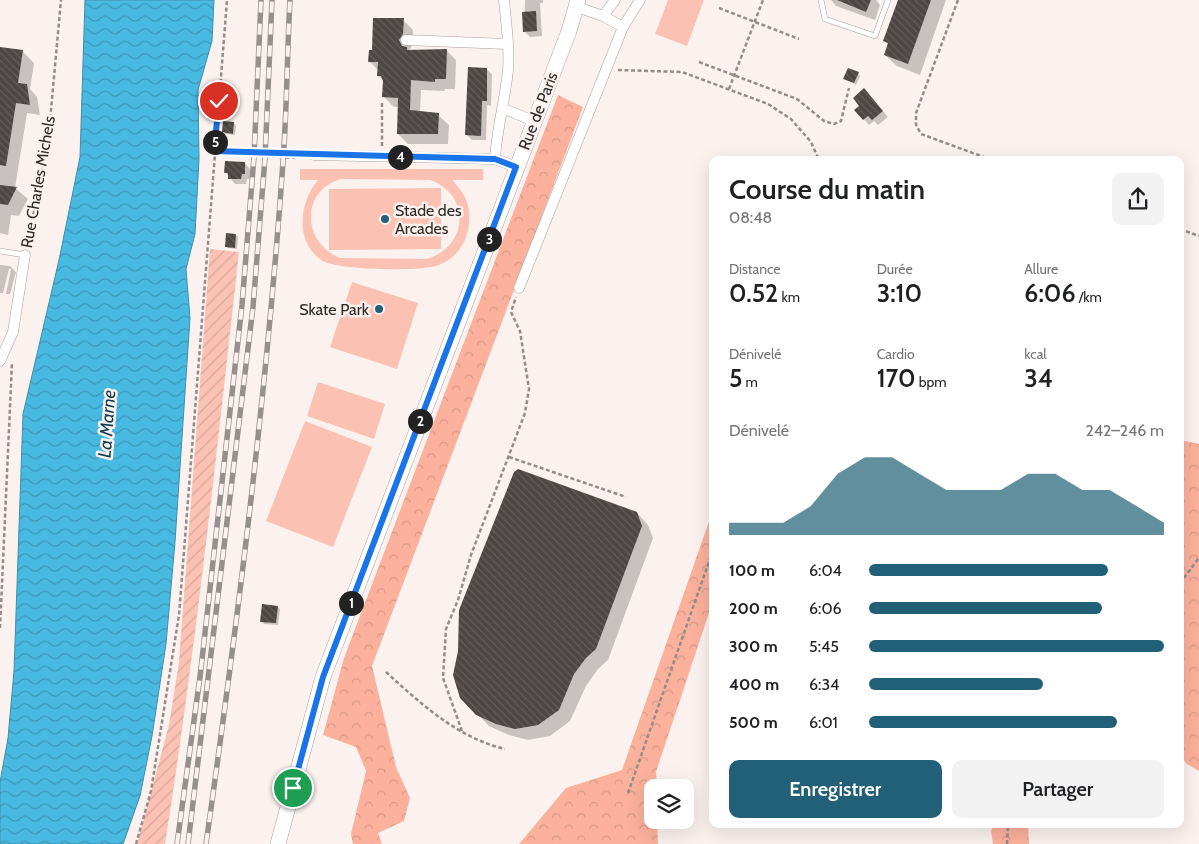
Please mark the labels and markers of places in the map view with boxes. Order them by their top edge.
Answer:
pin [198,80,240,122]
pin: 5 [202,130,228,154]
pin: 4 [388,144,412,170]
place label: Stade des Arcades [395,201,462,238]
marker: Stade des Arcades [379,213,391,225]
pin: 3 [476,226,502,252]
place label: Skate Park [299,300,370,319]
marker: Skate Park [373,303,385,315]
pin: 2 [408,408,432,434]
pin: 1 [338,590,364,616]
pin [272,767,314,809]

